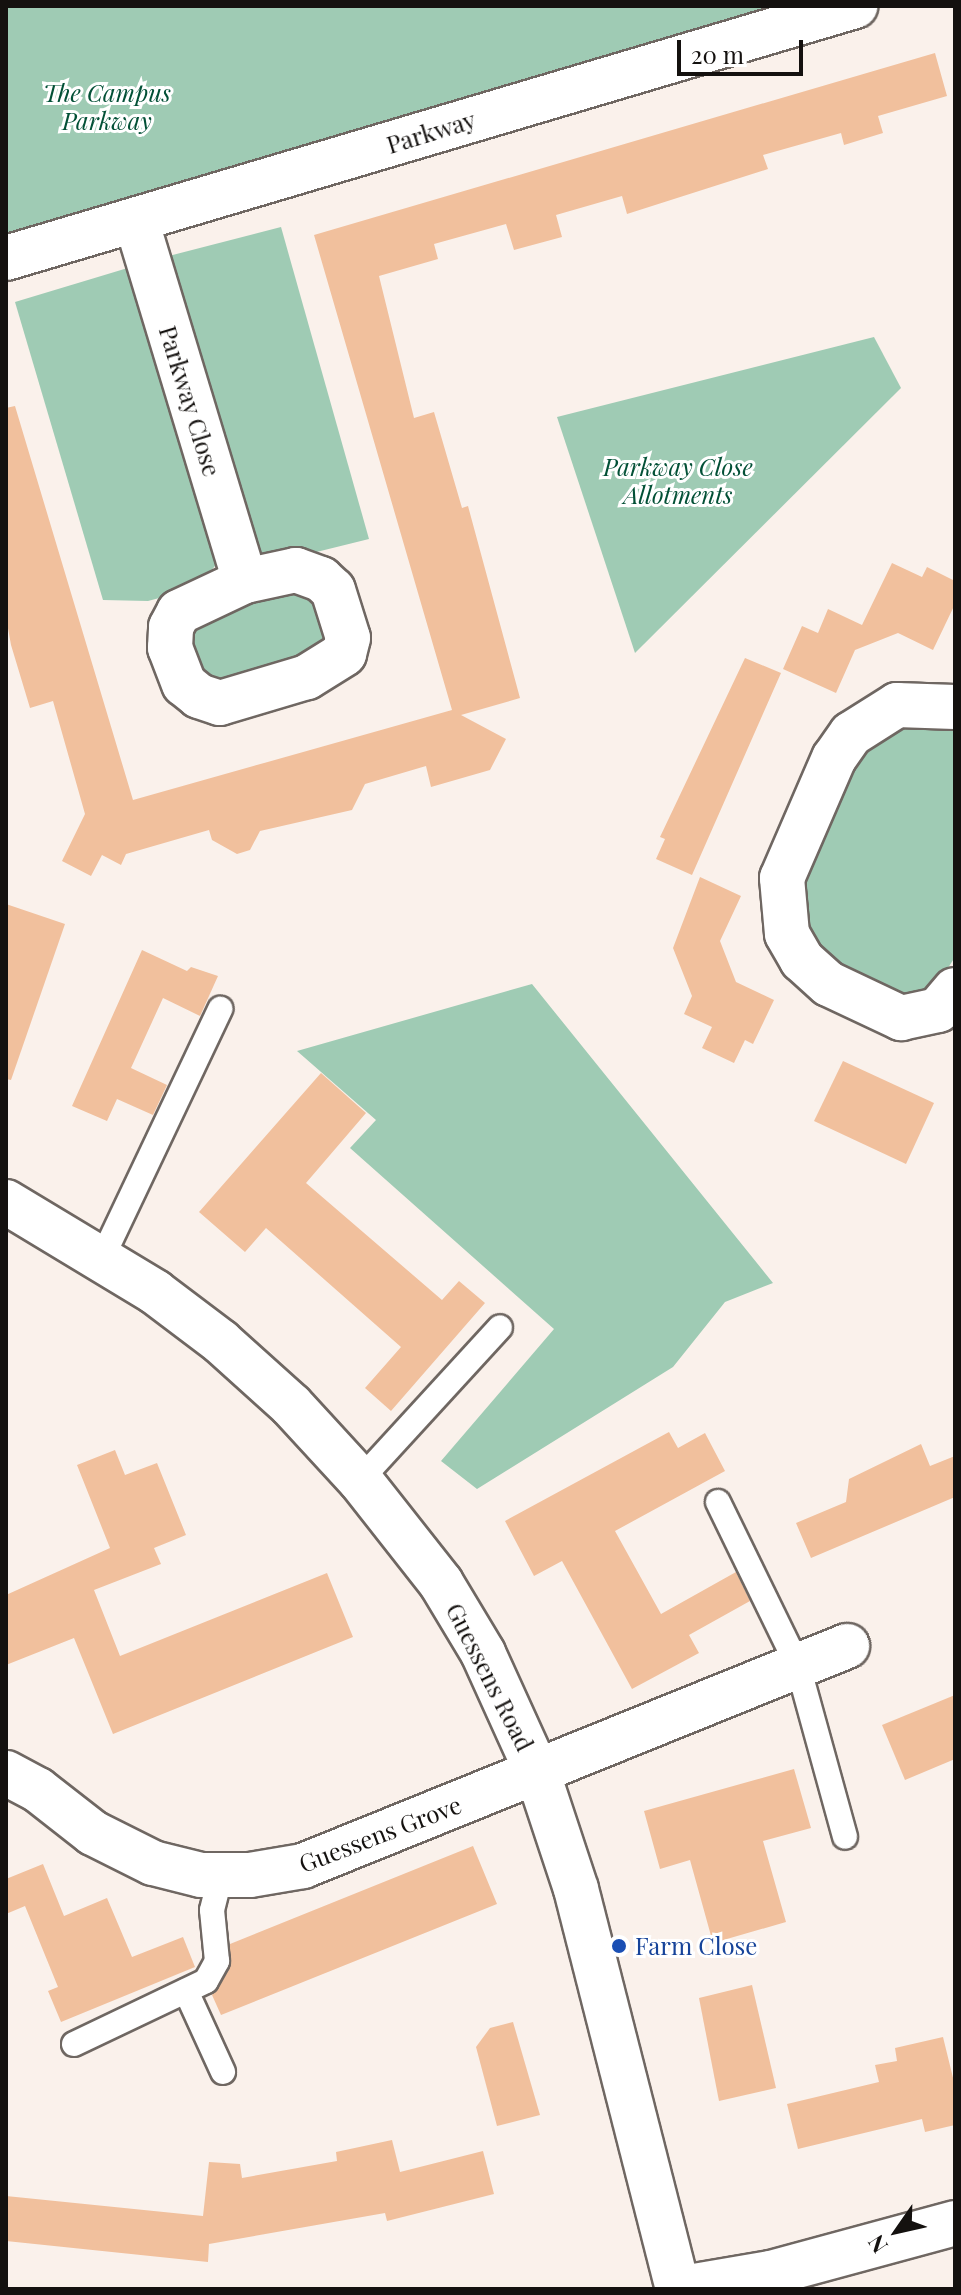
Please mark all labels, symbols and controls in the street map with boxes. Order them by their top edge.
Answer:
scale bar [681,24,807,74]
text: 20 m [691,38,744,70]
park label: The Campus Parkway [43,79,171,135]
street label: Parkway [383,105,479,159]
street label: Parkway Close [153,322,227,480]
park label: Parkway Close Allotments [603,453,753,509]
street label: Guessens Road [440,1598,540,1756]
street label: Guessens Grove [295,1790,465,1878]
place label: Farm Close [635,1932,757,1960]
marker: Farm Close [610,1937,628,1955]
north arrow [857,2191,937,2271]
text: N [860,2229,894,2259]

